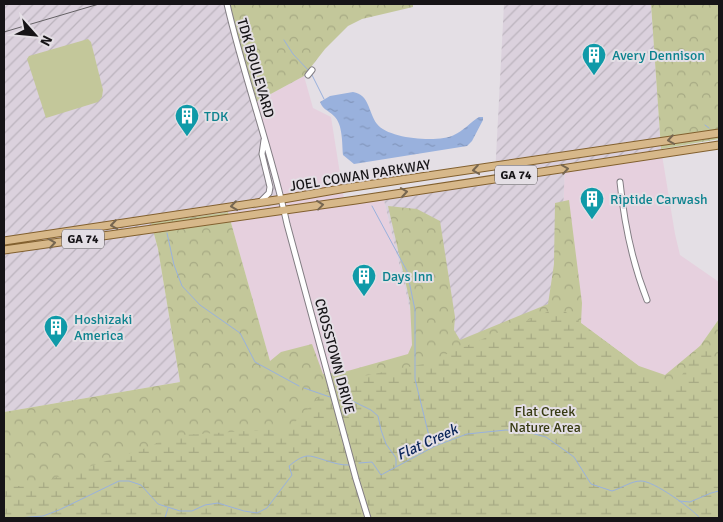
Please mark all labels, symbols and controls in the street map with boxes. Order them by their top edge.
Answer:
north arrow [10,10,60,60]
street label: TDK BOULEVARD [233,16,278,120]
text: N [36,32,56,49]
building icon: Avery Dennison [581,42,607,76]
place label: Avery Dennison [612,47,705,64]
building icon: TDK [174,103,200,137]
place label: TDK [204,108,229,125]
one-way arrow [667,135,675,145]
street label: JOEL COWAN PARKWAY [288,156,432,195]
one-way arrow [471,164,480,174]
one-way arrow [560,164,569,174]
road number: GA 74 [495,166,537,184]
building icon: Riptide Carwash [579,186,605,220]
one-way arrow [400,188,408,198]
place label: Riptide Carwash [610,191,708,208]
one-way arrow [316,200,324,210]
one-way arrow [230,201,239,211]
one-way arrow [109,219,118,229]
road number: GA 74 [62,230,104,248]
one-way arrow [48,238,56,249]
building icon: Days Inn [351,263,377,297]
place label: Days Inn [382,268,433,285]
street label: CROSSTOWN DRIVE [311,297,358,416]
place label: Hoshizaki America [74,311,132,344]
building icon: Hoshizaki America [43,314,69,348]
park label: Flat Creek Nature Area [509,403,581,436]
water label: Flat Creek [394,419,462,464]

